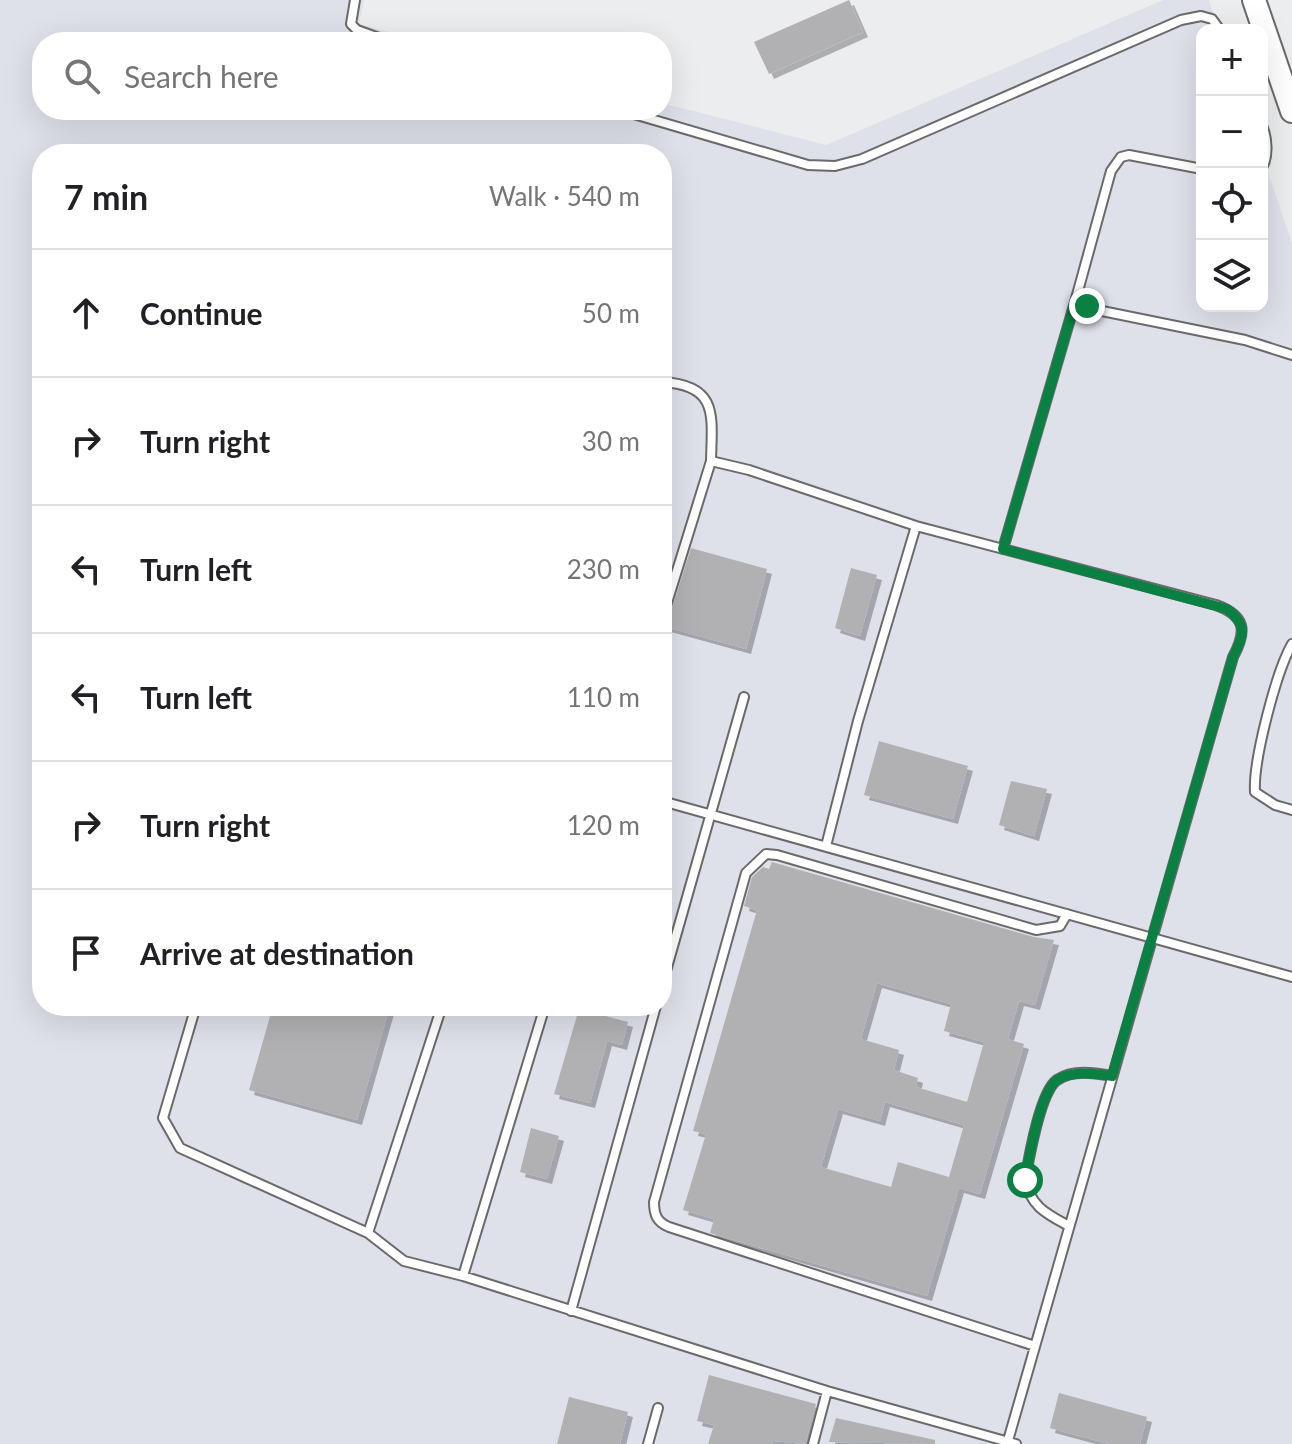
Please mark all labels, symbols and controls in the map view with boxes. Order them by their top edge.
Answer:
map controls [1196,24,1268,312]
button: + [1196,24,1268,96]
search box [32,32,672,120]
icon: search [60,54,104,98]
text: Search here [124,58,279,94]
button: − [1196,96,1268,168]
button: locate [1196,168,1268,240]
text: 7 min [64,176,148,217]
text: Walk · 540 m [489,180,640,212]
button: layers [1196,240,1268,312]
route end [1069,288,1105,324]
icon: ahead [64,291,108,335]
text: Continue [140,295,263,331]
text: 50 m [582,297,640,329]
icon: right [64,419,108,463]
text: Turn right [140,423,270,459]
text: 30 m [582,425,640,457]
icon: left [64,547,108,591]
text: Turn left [140,551,252,587]
text: 230 m [567,553,640,585]
icon: left [64,675,108,719]
text: Turn left [140,679,252,715]
text: 110 m [567,681,640,713]
icon: right [64,803,108,847]
text: Turn right [140,807,270,843]
text: 120 m [567,809,640,841]
icon: arrive [64,931,108,975]
text: Arrive at destination [140,935,414,971]
route start [1007,1162,1043,1198]

